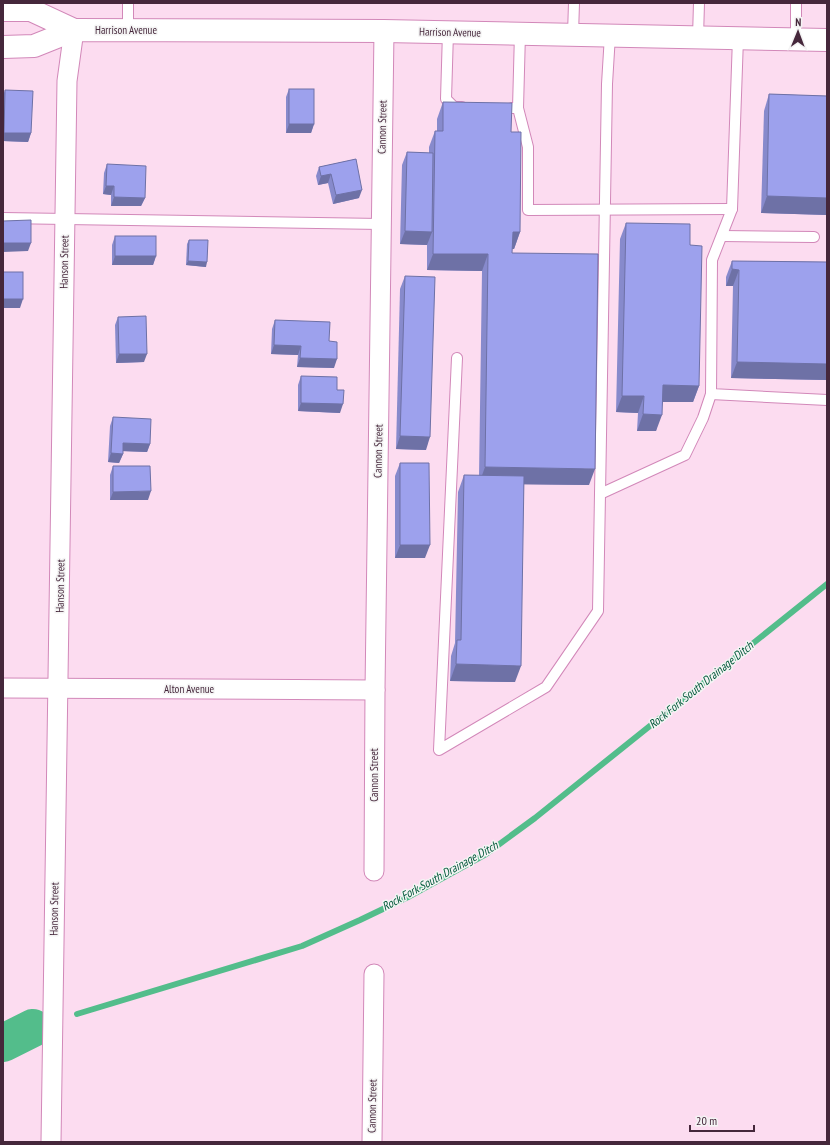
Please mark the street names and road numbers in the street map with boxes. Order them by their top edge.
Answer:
street label: Harrison Avenue [95,23,157,37]
street label: Harrison Avenue [419,24,482,40]
street label: Cannon Street [375,100,389,154]
street label: Hanson Street [57,235,71,289]
street label: Cannon Street [371,424,385,478]
street label: Hanson Street [53,559,67,613]
street label: Alton Avenue [164,682,215,696]
street label: Cannon Street [367,748,381,802]
street label: Hanson Street [47,882,61,936]
street label: Cannon Street [365,1079,379,1133]

